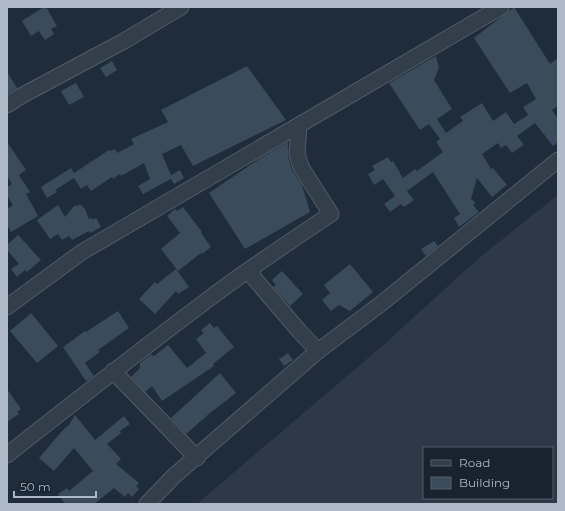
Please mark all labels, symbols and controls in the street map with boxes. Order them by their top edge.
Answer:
legend [423,447,553,499]
text: Road [459,455,490,470]
scale bar [14,473,96,499]
text: Building [459,475,510,490]
text: 50 m [20,479,51,494]

